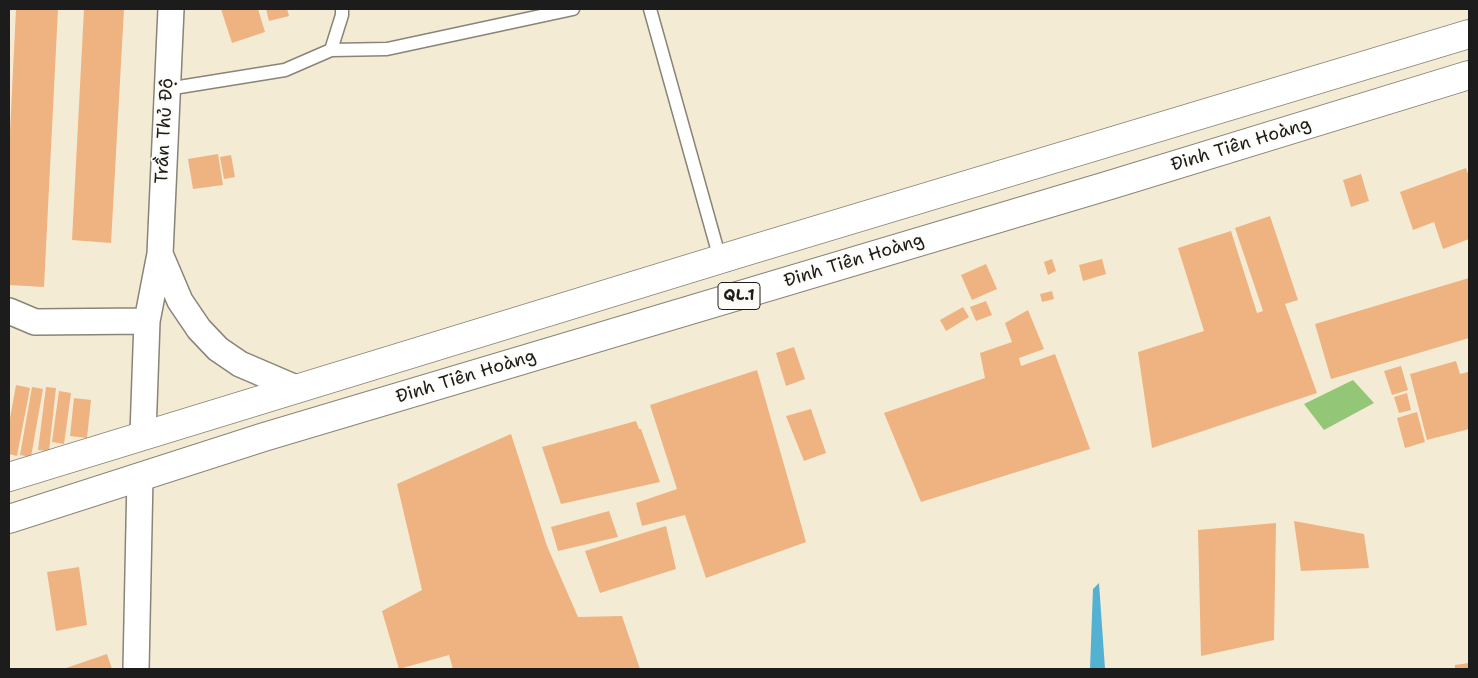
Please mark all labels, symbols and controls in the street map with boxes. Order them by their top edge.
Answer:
street label: Trần Thủ Độ [151,78,179,184]
street label: Đinh Tiên Hoàng [1168,113,1314,177]
street label: Đinh Tiên Hoàng [781,229,927,293]
road number: QL.1 [718,282,760,310]
street label: Đinh Tiên Hoàng [393,345,539,409]

